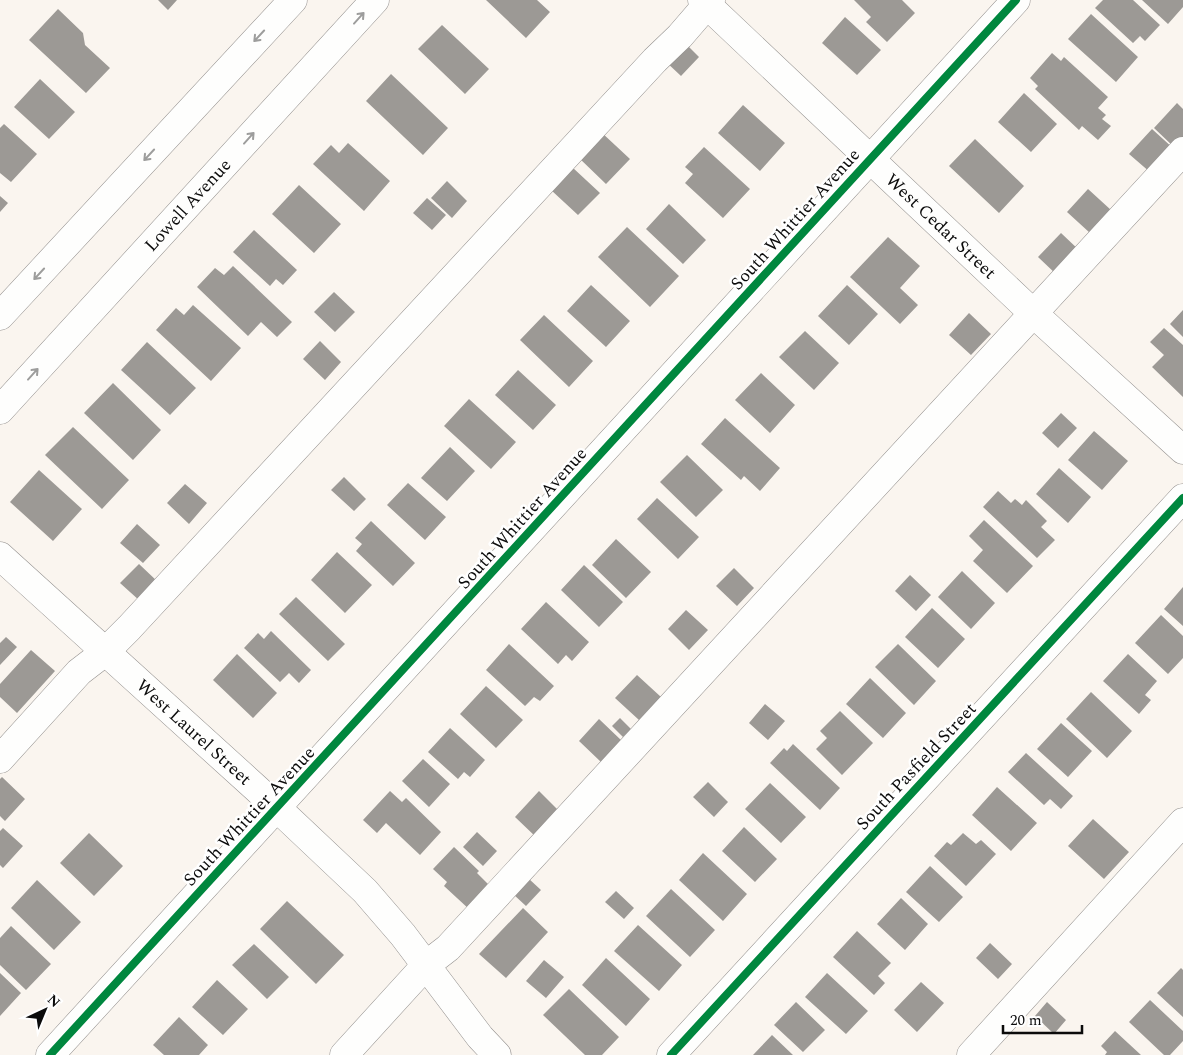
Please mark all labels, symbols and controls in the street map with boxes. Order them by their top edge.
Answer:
one-way arrow [353,12,365,25]
one-way arrow [253,29,265,42]
one-way arrow [243,132,255,145]
street label: South Whittier Avenue [724,142,867,296]
one-way arrow [143,149,155,162]
street label: Lowell Avenue [138,153,238,258]
street label: West Cedar Street [879,167,1002,286]
one-way arrow [33,268,45,281]
one-way arrow [27,368,39,381]
street label: South Whittier Avenue [451,441,594,595]
street label: West Laurel Street [130,673,258,792]
street label: South Pasfield Street [850,696,983,836]
street label: South Whittier Avenue [177,740,322,892]
north arrow [20,985,70,1035]
text: N [42,989,65,1013]
scale bar [1003,1002,1082,1034]
text: 20 m [1010,1009,1042,1032]

